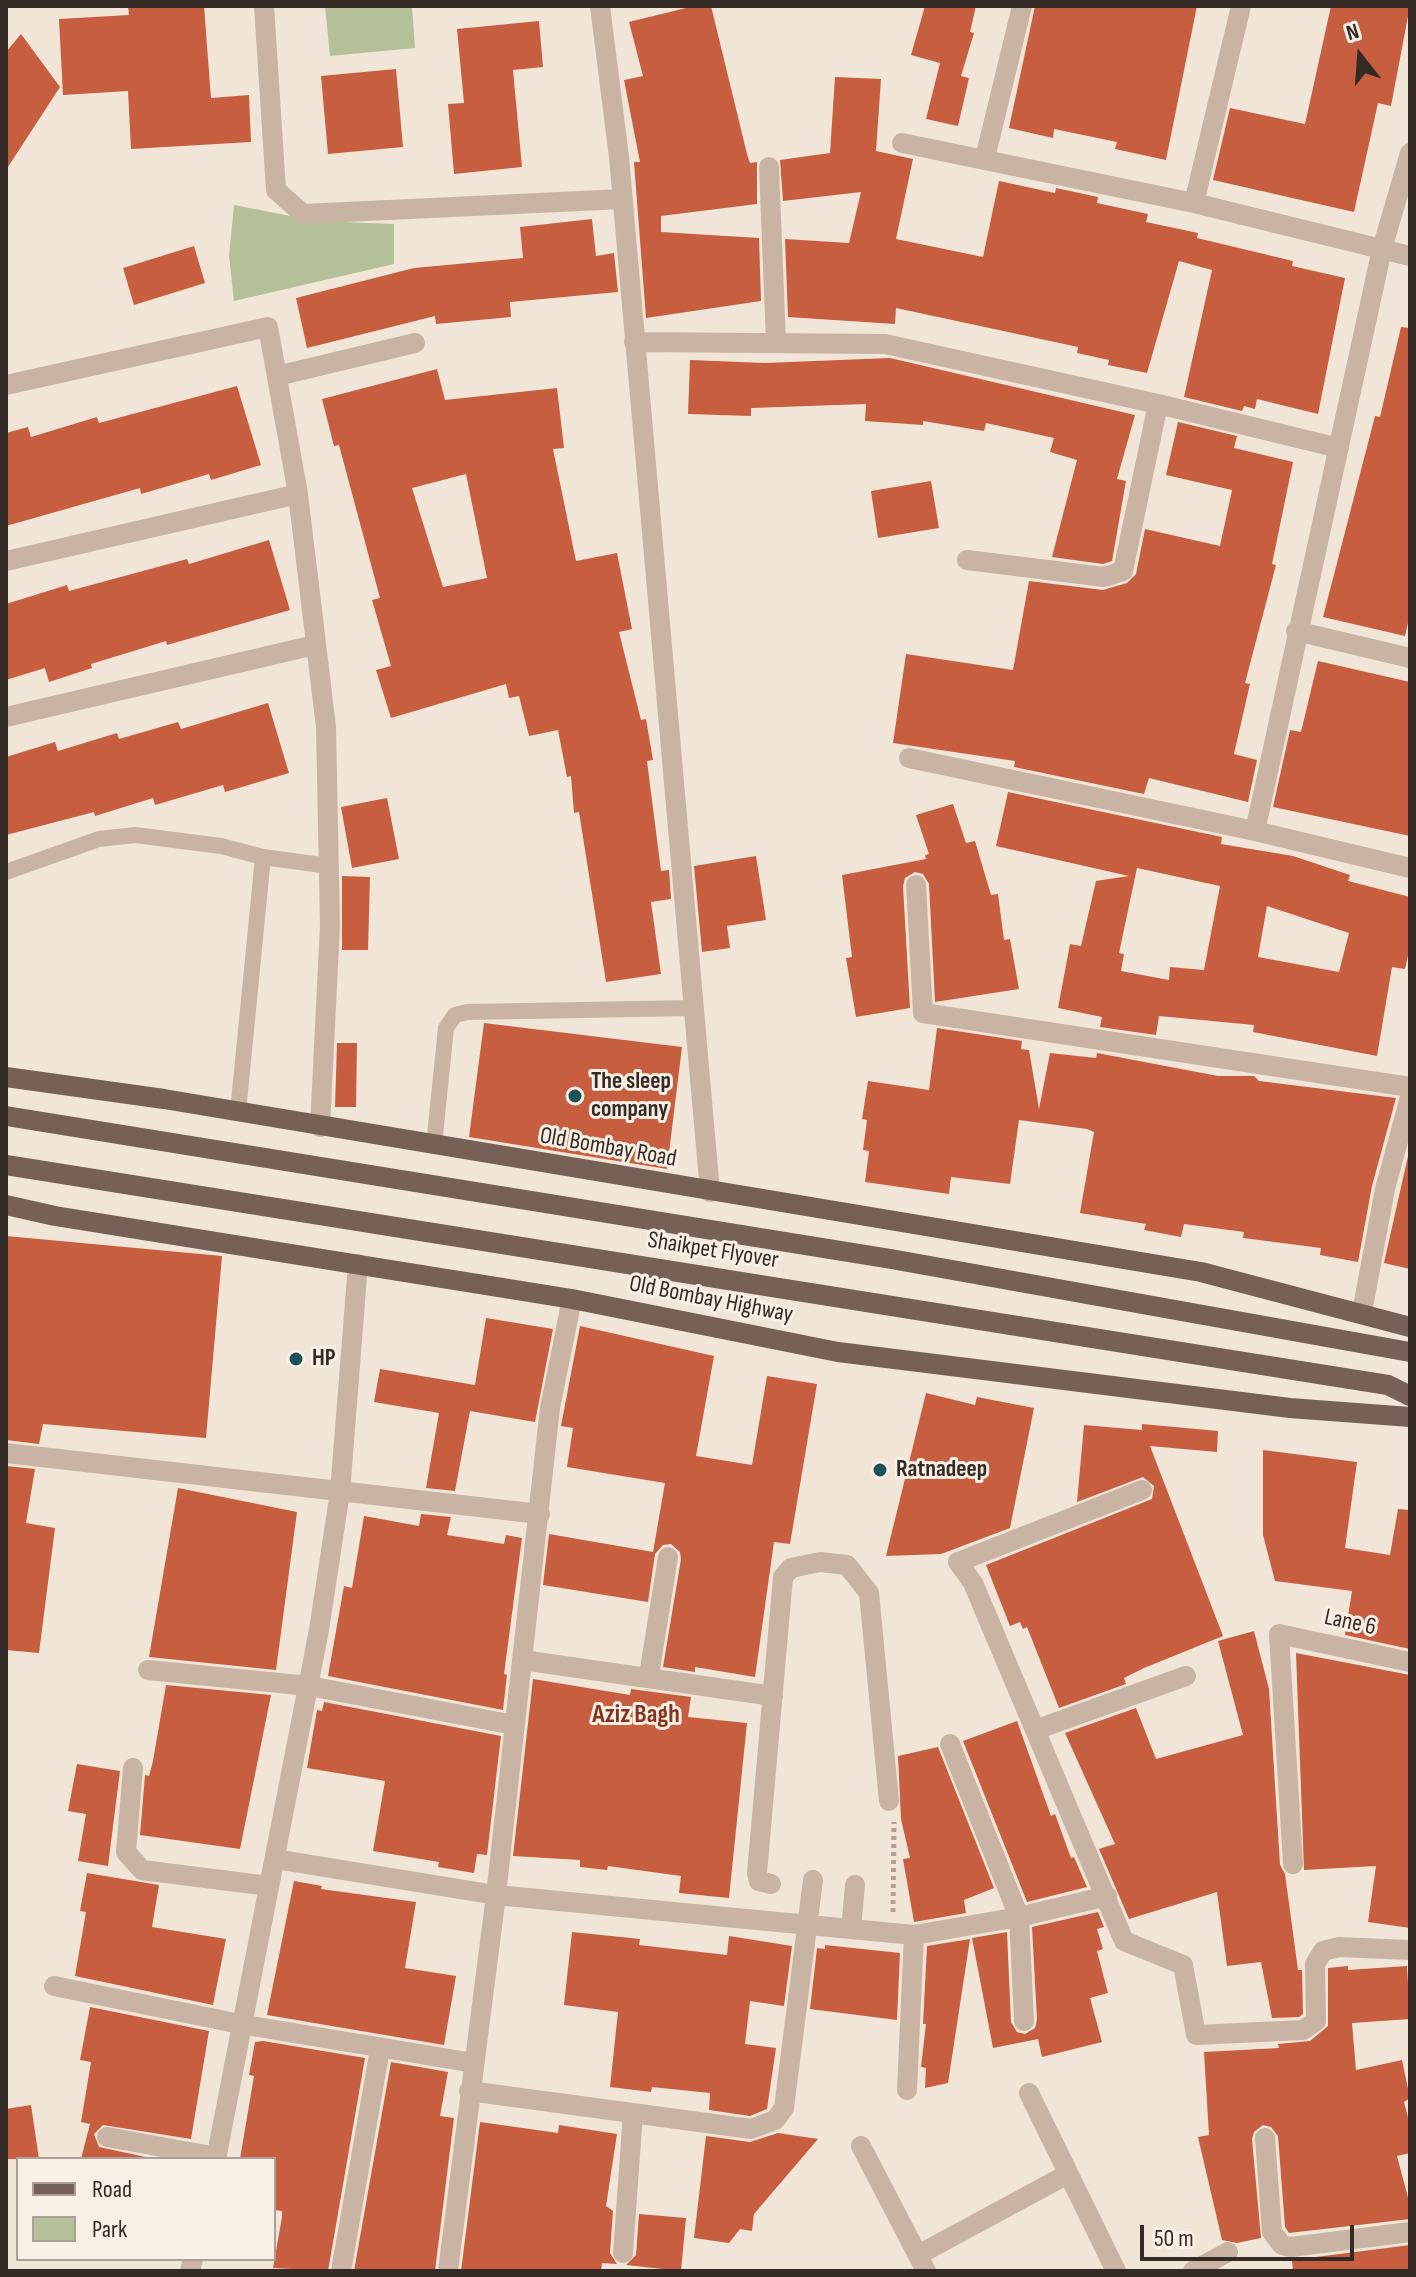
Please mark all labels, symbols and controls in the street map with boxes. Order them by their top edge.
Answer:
north arrow [1320,16,1400,96]
text: N [1343,18,1362,47]
place label: The sleep company [591,1068,671,1124]
marker: The sleep company [566,1087,584,1105]
street label: Old Bombay Road [537,1122,679,1174]
street label: Shaikpet Flyover [646,1226,780,1276]
street label: Old Bombay Highway [627,1270,795,1330]
place label: HP [312,1345,336,1373]
marker: HP [287,1350,305,1368]
place label: Ratnadeep [896,1456,987,1484]
marker: Ratnadeep [871,1461,889,1479]
street label: Lane 6 [1321,1603,1379,1643]
district label: Aziz Bagh [592,1699,680,1731]
legend [16,2157,276,2261]
text: Road [92,2175,132,2204]
scale bar [1144,2209,1358,2259]
text: Park [92,2215,127,2244]
text: 50 m [1154,2224,1194,2253]

